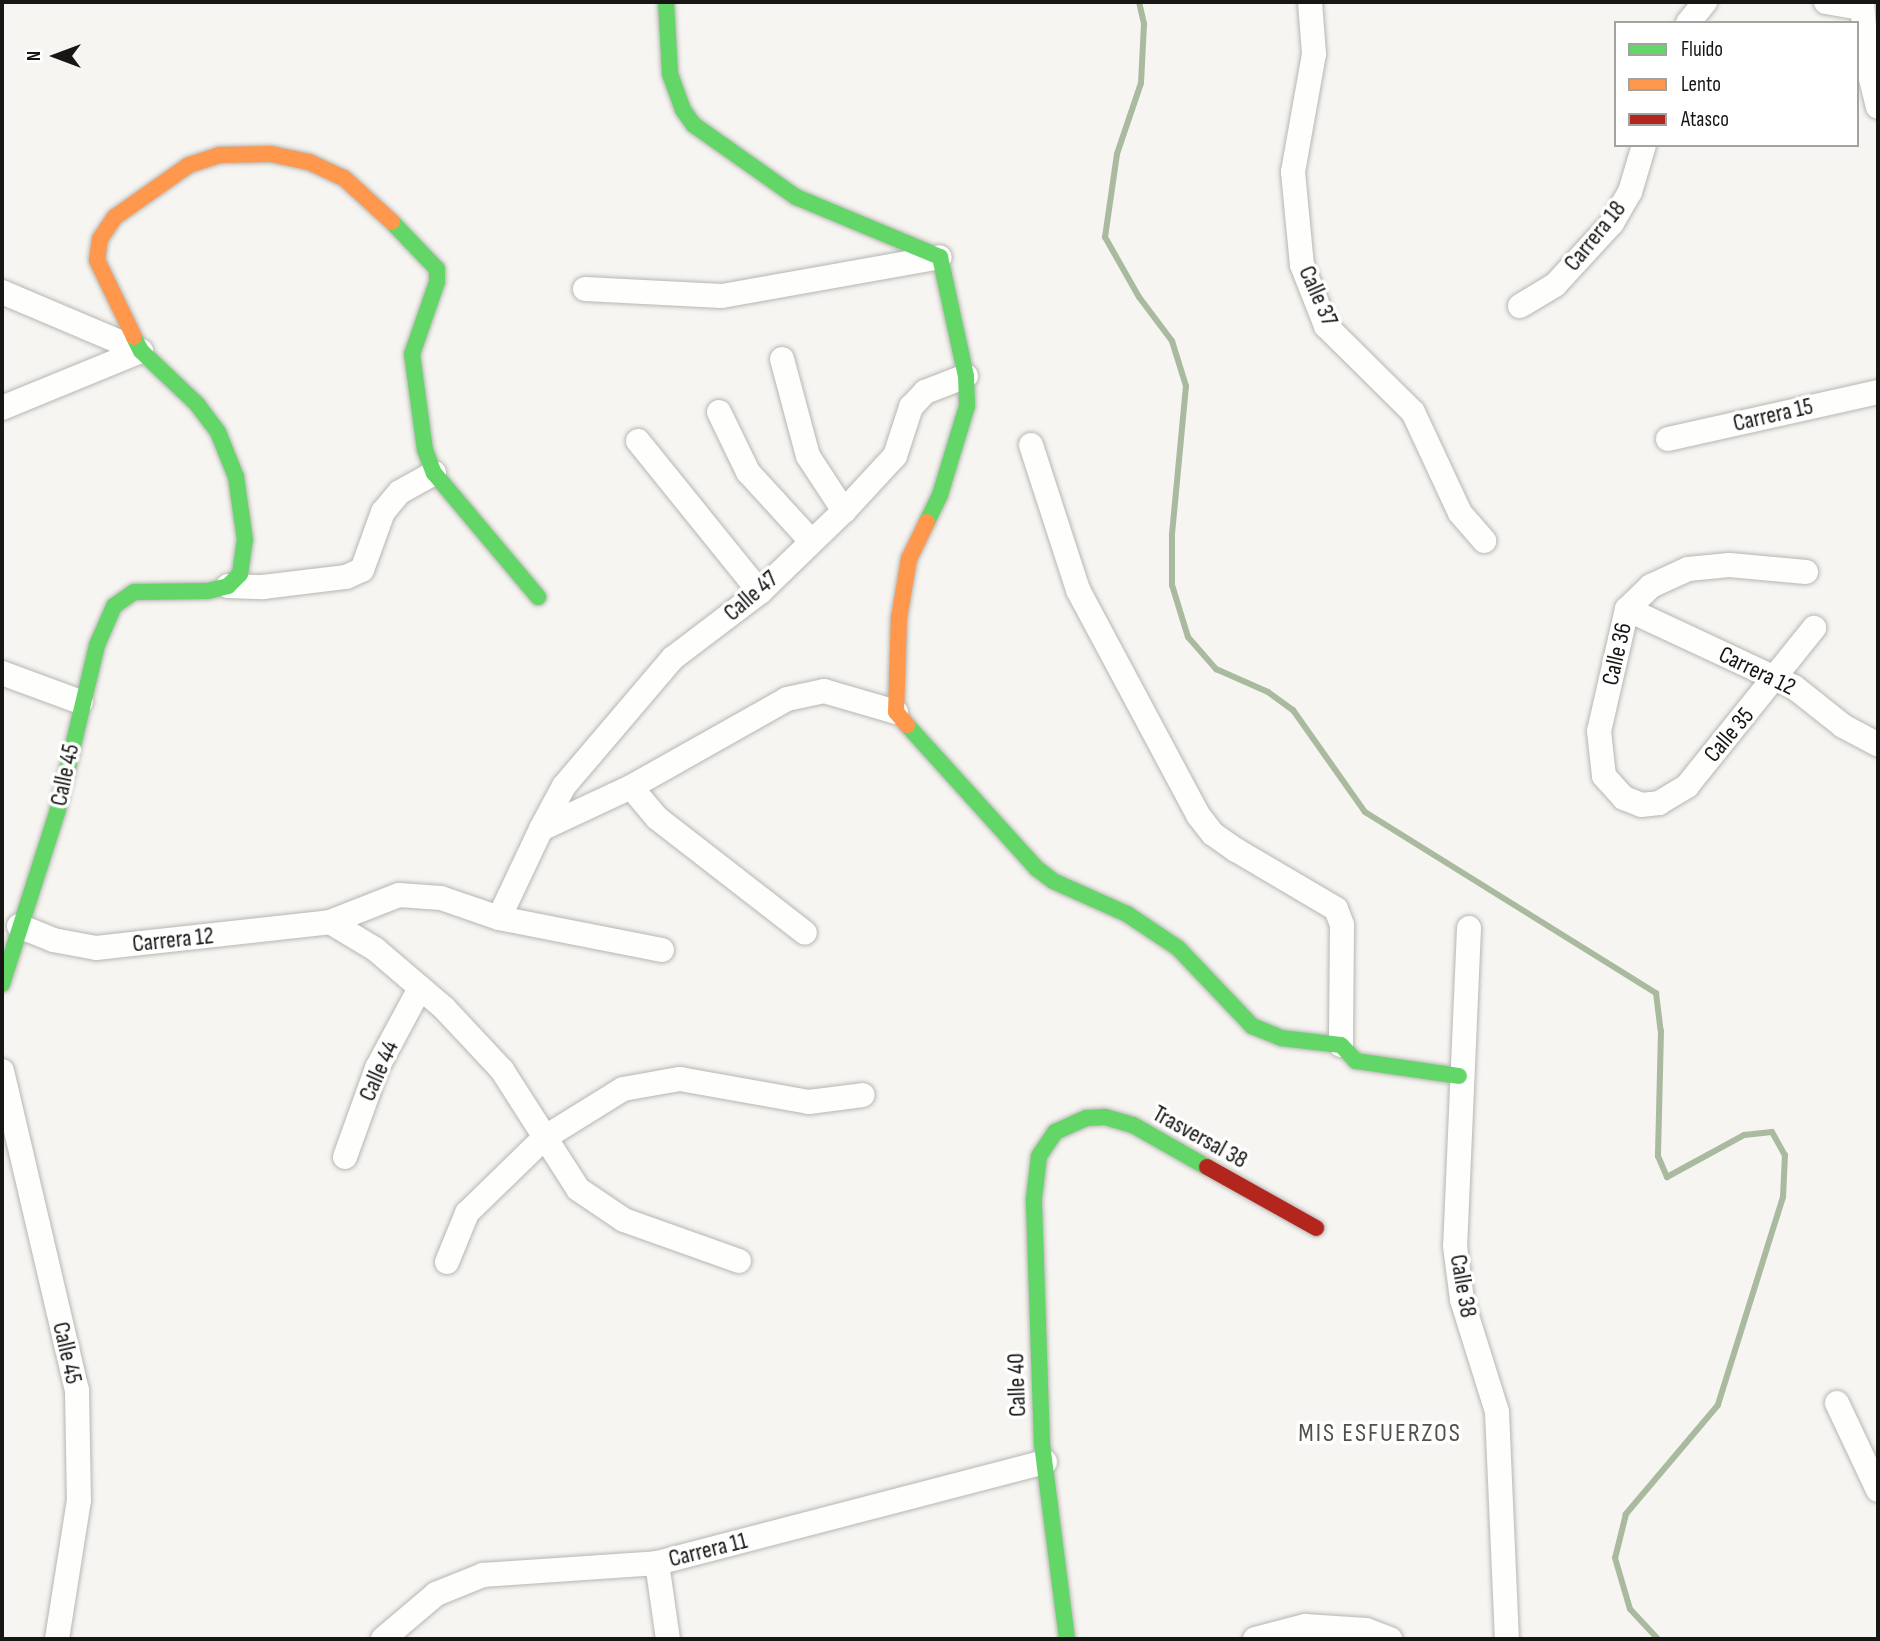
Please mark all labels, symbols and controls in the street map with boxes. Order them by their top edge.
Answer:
north arrow [21,21,91,91]
legend [1614,21,1859,147]
text: Fluido [1681,37,1723,62]
text: N [23,51,46,61]
text: Lento [1681,72,1721,97]
text: Atasco [1681,107,1729,132]
street label: Carrera 18 [1558,195,1632,277]
street label: Calle 37 [1292,262,1344,330]
street label: Carrera 15 [1730,392,1816,438]
street label: Calle 47 [718,565,784,627]
street label: Calle 36 [1596,620,1638,688]
street label: Carrera 12 [1714,640,1800,702]
street label: Calle 35 [1698,702,1760,768]
street label: Calle 45 [44,741,86,809]
street label: Carrera 12 [131,921,215,959]
street label: Calle 44 [353,1036,405,1106]
street label: Trasversal 38 [1147,1099,1253,1175]
street label: Calle 38 [1443,1252,1483,1320]
street label: Calle 45 [46,1319,88,1387]
street label: Calle 40 [1001,1353,1033,1417]
district label: MIS ESFUERZOS [1300,1418,1460,1450]
street label: Carrera 11 [666,1526,750,1574]

